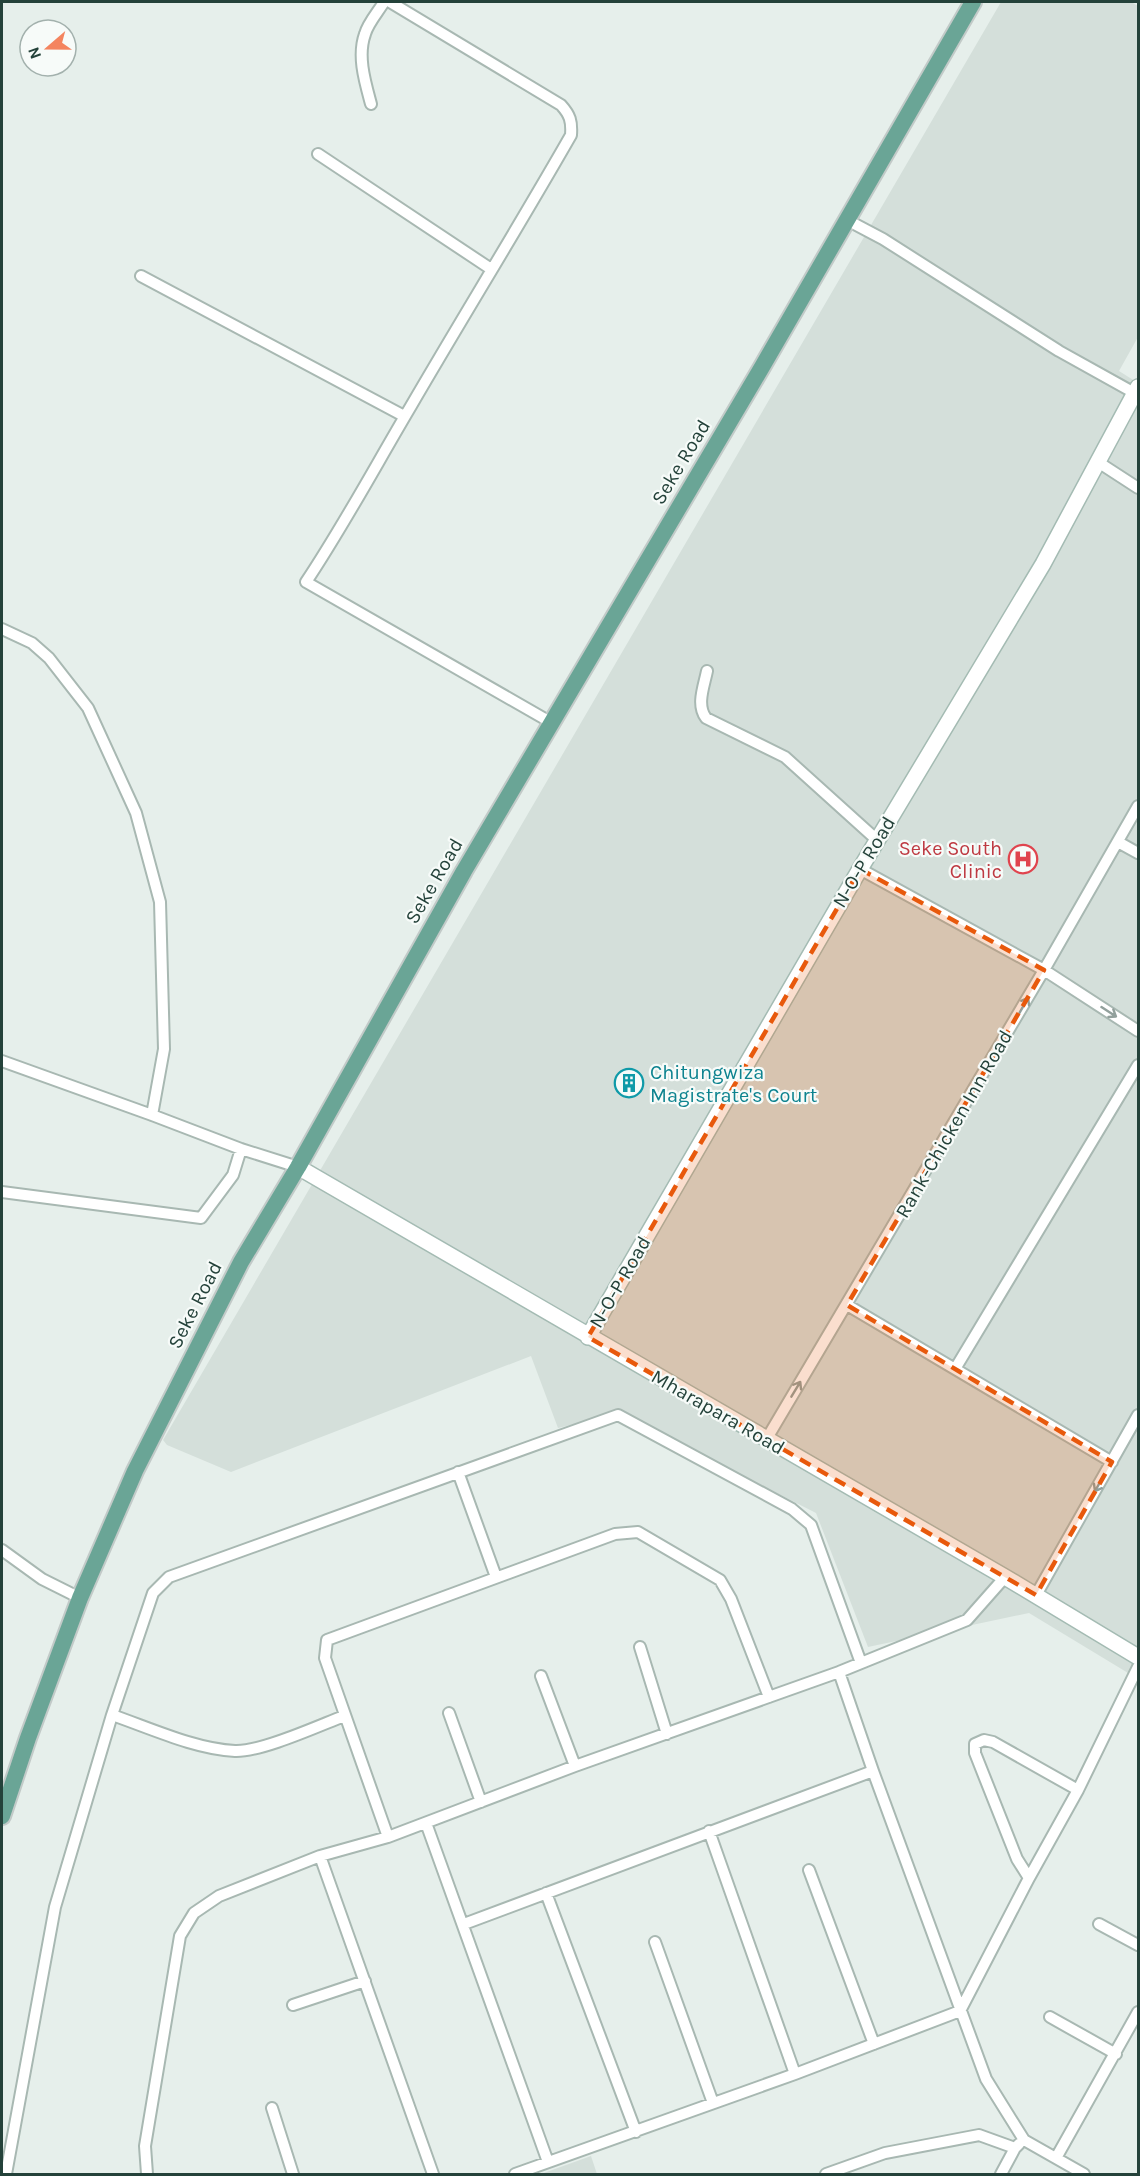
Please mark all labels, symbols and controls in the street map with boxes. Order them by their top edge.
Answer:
north arrow [18,18,78,78]
text: N [23,44,45,62]
street label: Seke Road [647,415,715,509]
street label: N-O-P Road [828,812,900,912]
street label: Seke Road [400,834,468,928]
place label: Seke South Clinic [899,837,1002,883]
hospital icon: Seke South Clinic [1007,843,1039,875]
one-way arrow [1018,997,1030,1014]
one-way arrow [1100,1006,1117,1018]
street label: Rank-Chicken Inn Road [891,1026,1017,1222]
place label: Chitungwiza Magistrate's Court [650,1061,818,1107]
building icon: Chitungwiza Magistrate's Court [613,1067,645,1099]
street label: N-O-P Road [584,1232,656,1332]
street label: Seke Road [163,1258,227,1352]
street label: Mharapara Road [647,1365,789,1459]
one-way arrow [791,1381,803,1398]
one-way arrow [1093,1475,1105,1492]

